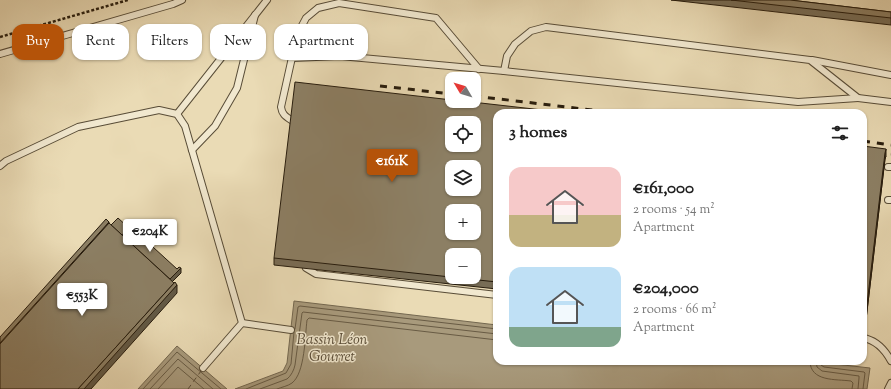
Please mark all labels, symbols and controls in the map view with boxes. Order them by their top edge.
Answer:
chip: Buy [12,24,64,60]
chip: Rent [72,24,129,60]
chip: Filters [137,24,202,60]
chip: New [210,24,266,60]
chip: Apartment [274,24,368,60]
north arrow [445,72,481,108]
map controls [445,72,481,284]
button: locate [445,116,481,152]
text: 3 homes [509,121,567,145]
icon: filters [829,122,851,144]
pin: €161K [364,149,420,183]
text: €161K [376,153,408,171]
button: layers [445,160,481,196]
text: €161,000 [633,177,694,201]
icon: home [541,183,589,231]
text: 2 rooms · 54 m² [633,201,715,219]
button: + [445,204,481,240]
pin: €204K [122,219,178,253]
text: Apartment [633,219,694,237]
text: €204K [132,223,168,241]
button: − [445,248,481,284]
text: €204,000 [633,277,699,301]
pin: €553K [54,283,110,317]
icon: home [541,283,589,331]
text: €553K [66,287,98,305]
text: 2 rooms · 66 m² [633,301,716,319]
text: Apartment [633,319,694,337]
water label: Bassin Léon Gourret [297,330,368,368]

